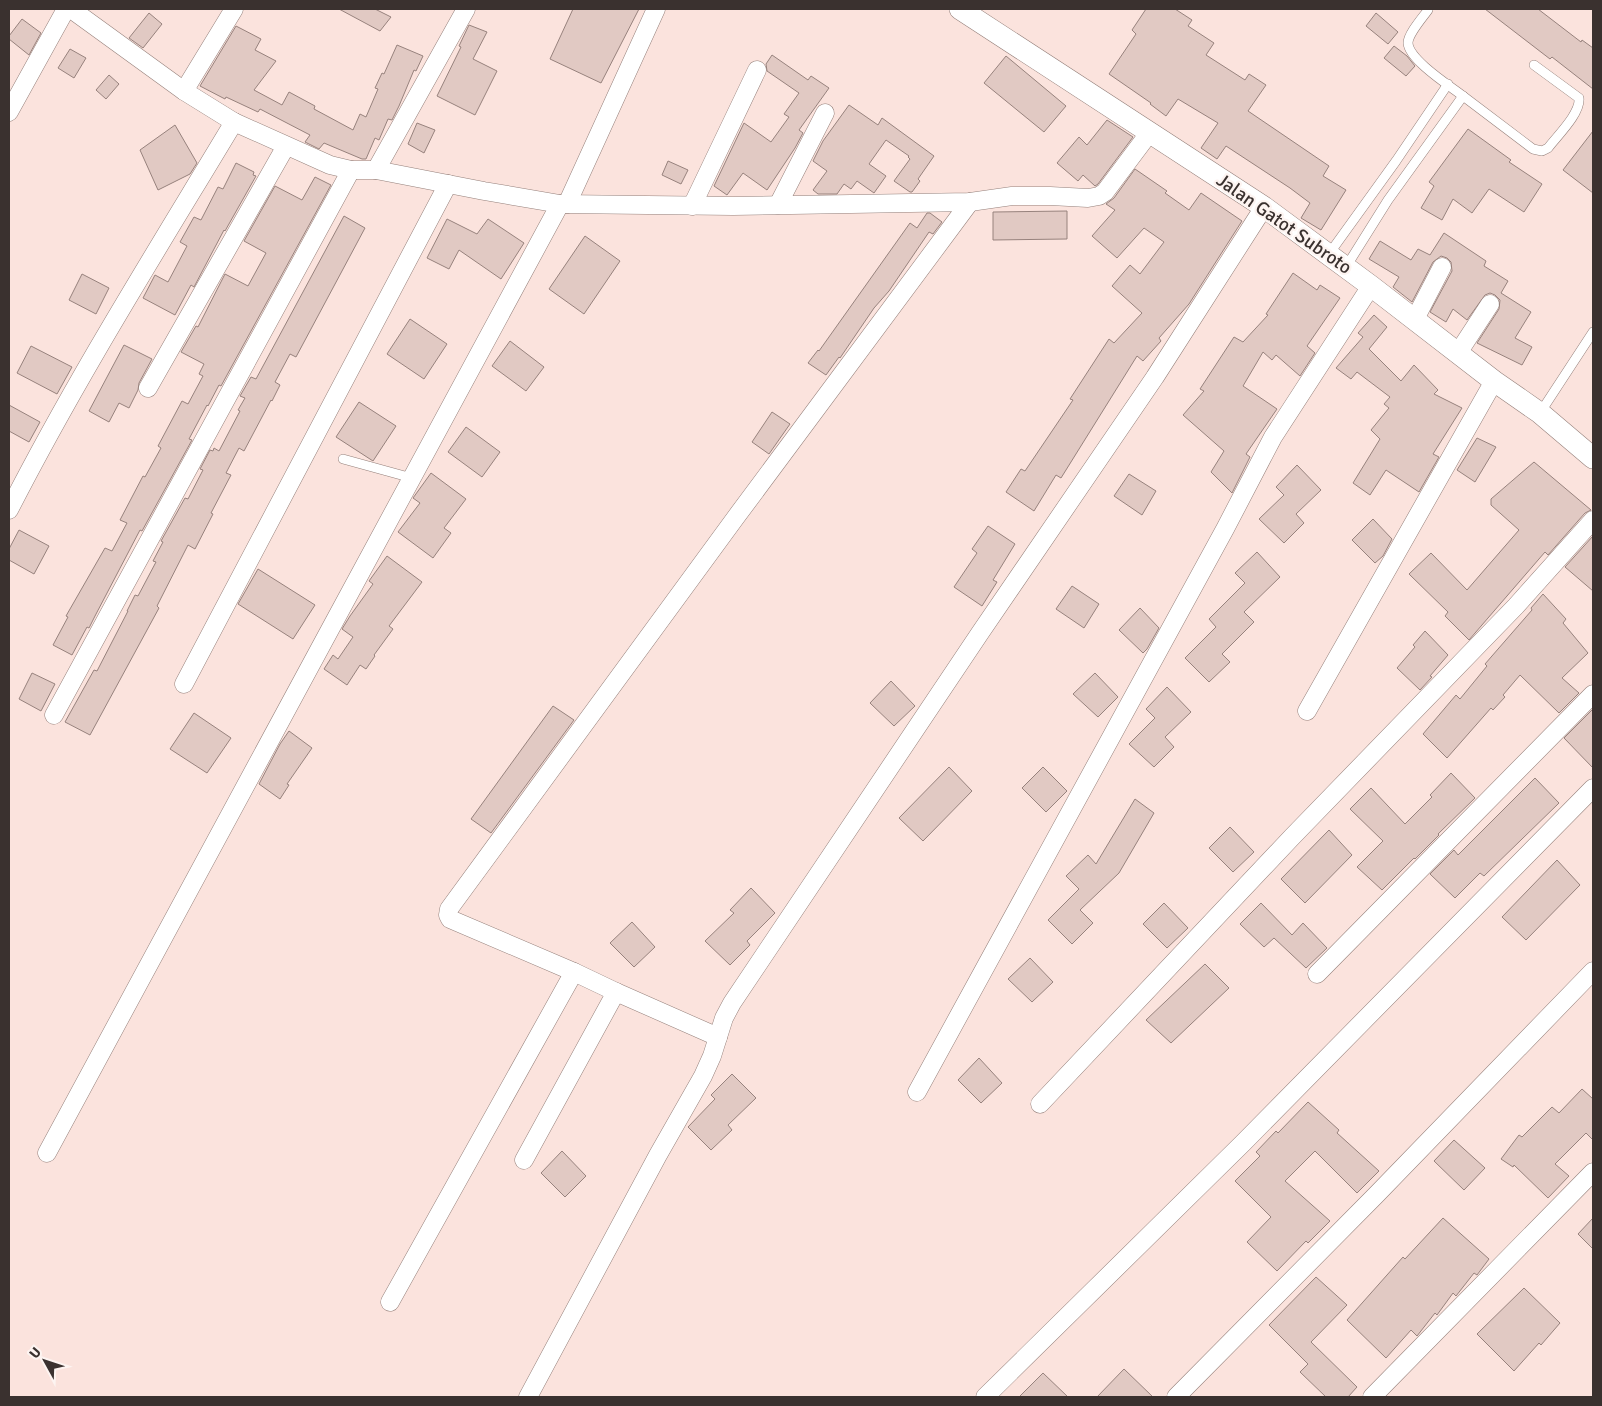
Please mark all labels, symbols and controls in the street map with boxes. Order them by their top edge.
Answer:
street label: Jalan Gatot Subroto [1212,168,1356,280]
north arrow [20,1336,70,1386]
text: U [26,1344,45,1362]

